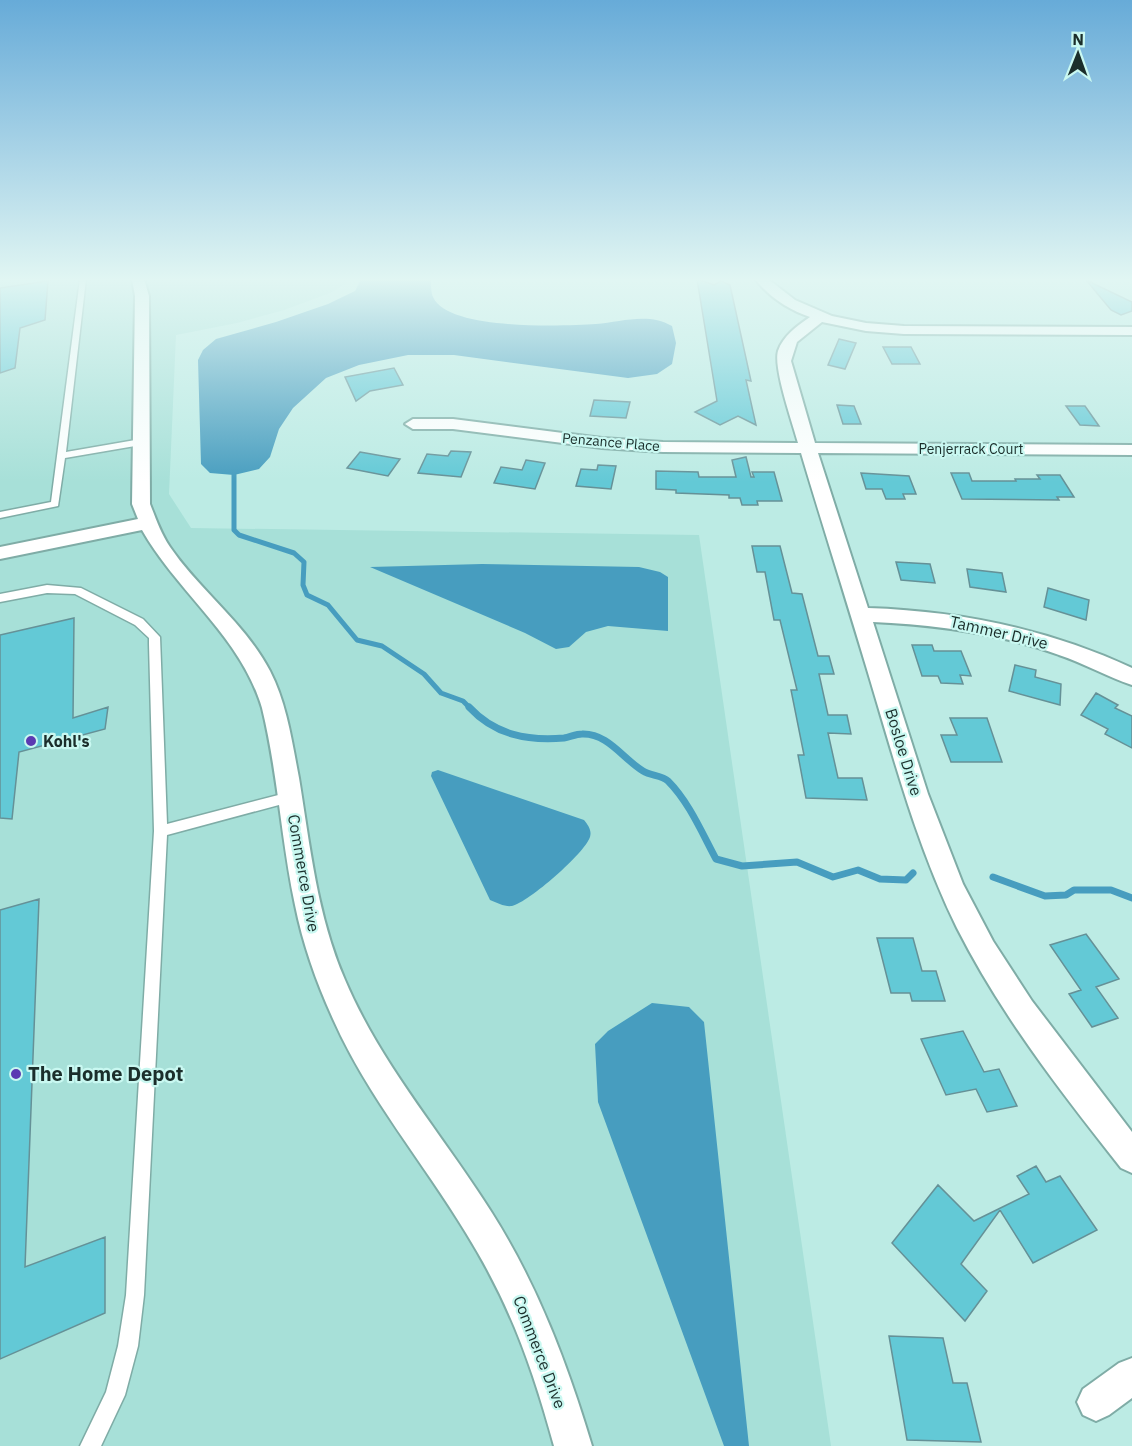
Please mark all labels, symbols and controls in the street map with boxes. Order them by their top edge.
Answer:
north arrow [1048,24,1108,84]
text: N [1072,29,1084,49]
street label: Penzance Place [561,429,661,455]
street label: Penjerrack Court [918,440,1024,458]
street label: Tammer Drive [948,611,1050,653]
street label: Bosloe Drive [881,706,927,798]
place label: Kohl's [43,731,90,751]
marker: Kohl's [24,734,38,748]
street label: Commerce Drive [284,813,324,934]
place label: The Home Depot [28,1060,183,1087]
marker: The Home Depot [9,1067,23,1081]
street label: Commerce Drive [509,1293,571,1411]

